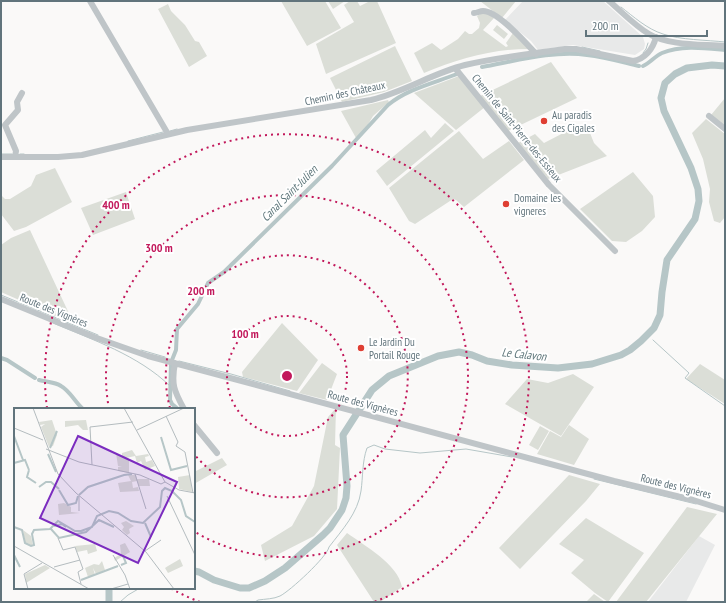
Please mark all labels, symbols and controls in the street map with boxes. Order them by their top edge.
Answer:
scale bar [586,12,707,38]
text: 200 m [592,18,619,33]
street label: Chemin de Saint-Pierre-des-Essieux [469,71,565,185]
street label: Chemin des Châteaux [303,78,387,108]
place label: Au paradis des Cigales [552,108,595,135]
marker: Au paradis des Cigales [539,116,549,126]
water label: Canal Saint-Julien [258,161,321,224]
place label: Domaine les vigneres [514,191,561,218]
text: 400 m [102,197,130,212]
marker: Domaine les vigneres [501,199,511,209]
text: 300 m [145,240,173,255]
text: 200 m [187,283,215,298]
street label: Route des Vignères [18,290,90,330]
text: 100 m [231,326,259,341]
place label: Le Jardin Du Portail Rouge [369,335,421,362]
marker: Le Jardin Du Portail Rouge [356,343,366,353]
water label: Le Calavon [501,344,548,364]
centre of rings [280,369,294,383]
street label: Route des Vignères [326,387,400,419]
inset map [14,408,195,589]
street label: Route des Vignères [639,470,713,502]

